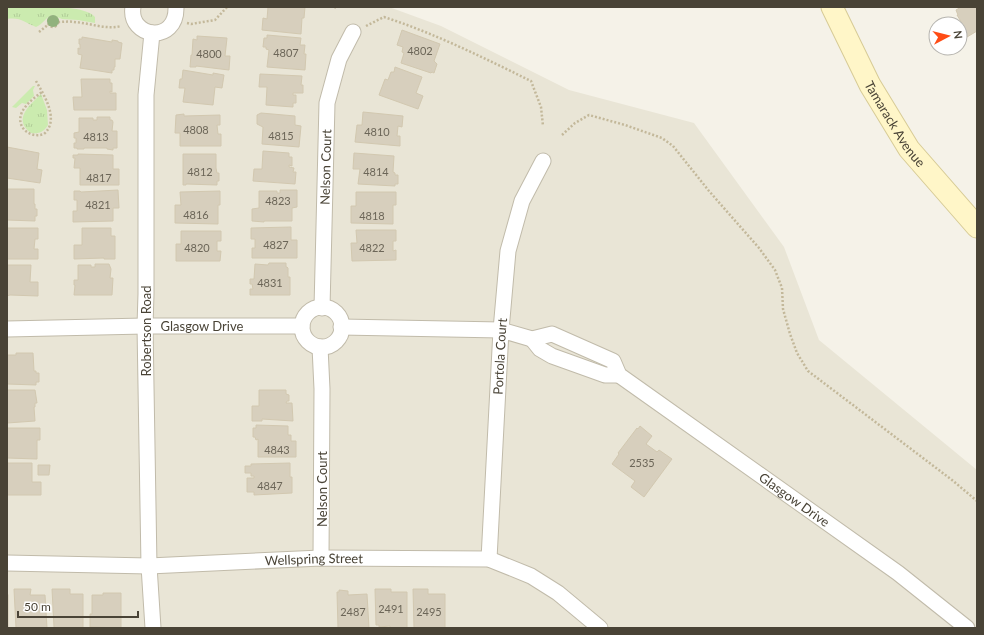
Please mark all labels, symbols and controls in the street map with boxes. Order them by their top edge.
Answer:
north arrow [928,16,968,56]
text: N [951,30,965,40]
house number: 4802 [407,44,433,57]
house number: 4807 [273,46,299,59]
house number: 4800 [196,47,222,60]
street label: Tamarack Avenue [861,78,929,170]
house number: 4808 [183,123,209,136]
house number: 4810 [364,125,390,138]
house number: 4815 [268,129,294,142]
street label: Nelson Court [317,129,334,205]
house number: 4813 [83,130,109,143]
house number: 4812 [187,165,213,178]
house number: 4814 [363,165,389,178]
house number: 4817 [86,171,112,184]
house number: 4823 [265,194,291,207]
house number: 4821 [85,198,111,211]
house number: 4816 [183,208,209,221]
house number: 4818 [359,209,385,222]
house number: 4827 [263,238,289,251]
house number: 4820 [184,241,210,254]
house number: 4822 [359,241,385,254]
house number: 4831 [257,276,283,289]
street label: Robertson Road [138,285,154,377]
street label: Portola Court [490,317,510,395]
street label: Glasgow Drive [161,318,244,334]
house number: 4843 [264,443,290,456]
street label: Nelson Court [314,451,330,527]
house number: 2535 [629,456,655,469]
street label: Glasgow Drive [756,469,833,530]
house number: 4847 [257,479,283,492]
street label: Wellspring Street [264,550,363,569]
scale bar [18,593,138,619]
text: 50 m [24,599,51,614]
house number: 2491 [378,602,404,615]
house number: 2487 [340,605,366,618]
house number: 2495 [416,605,442,618]

